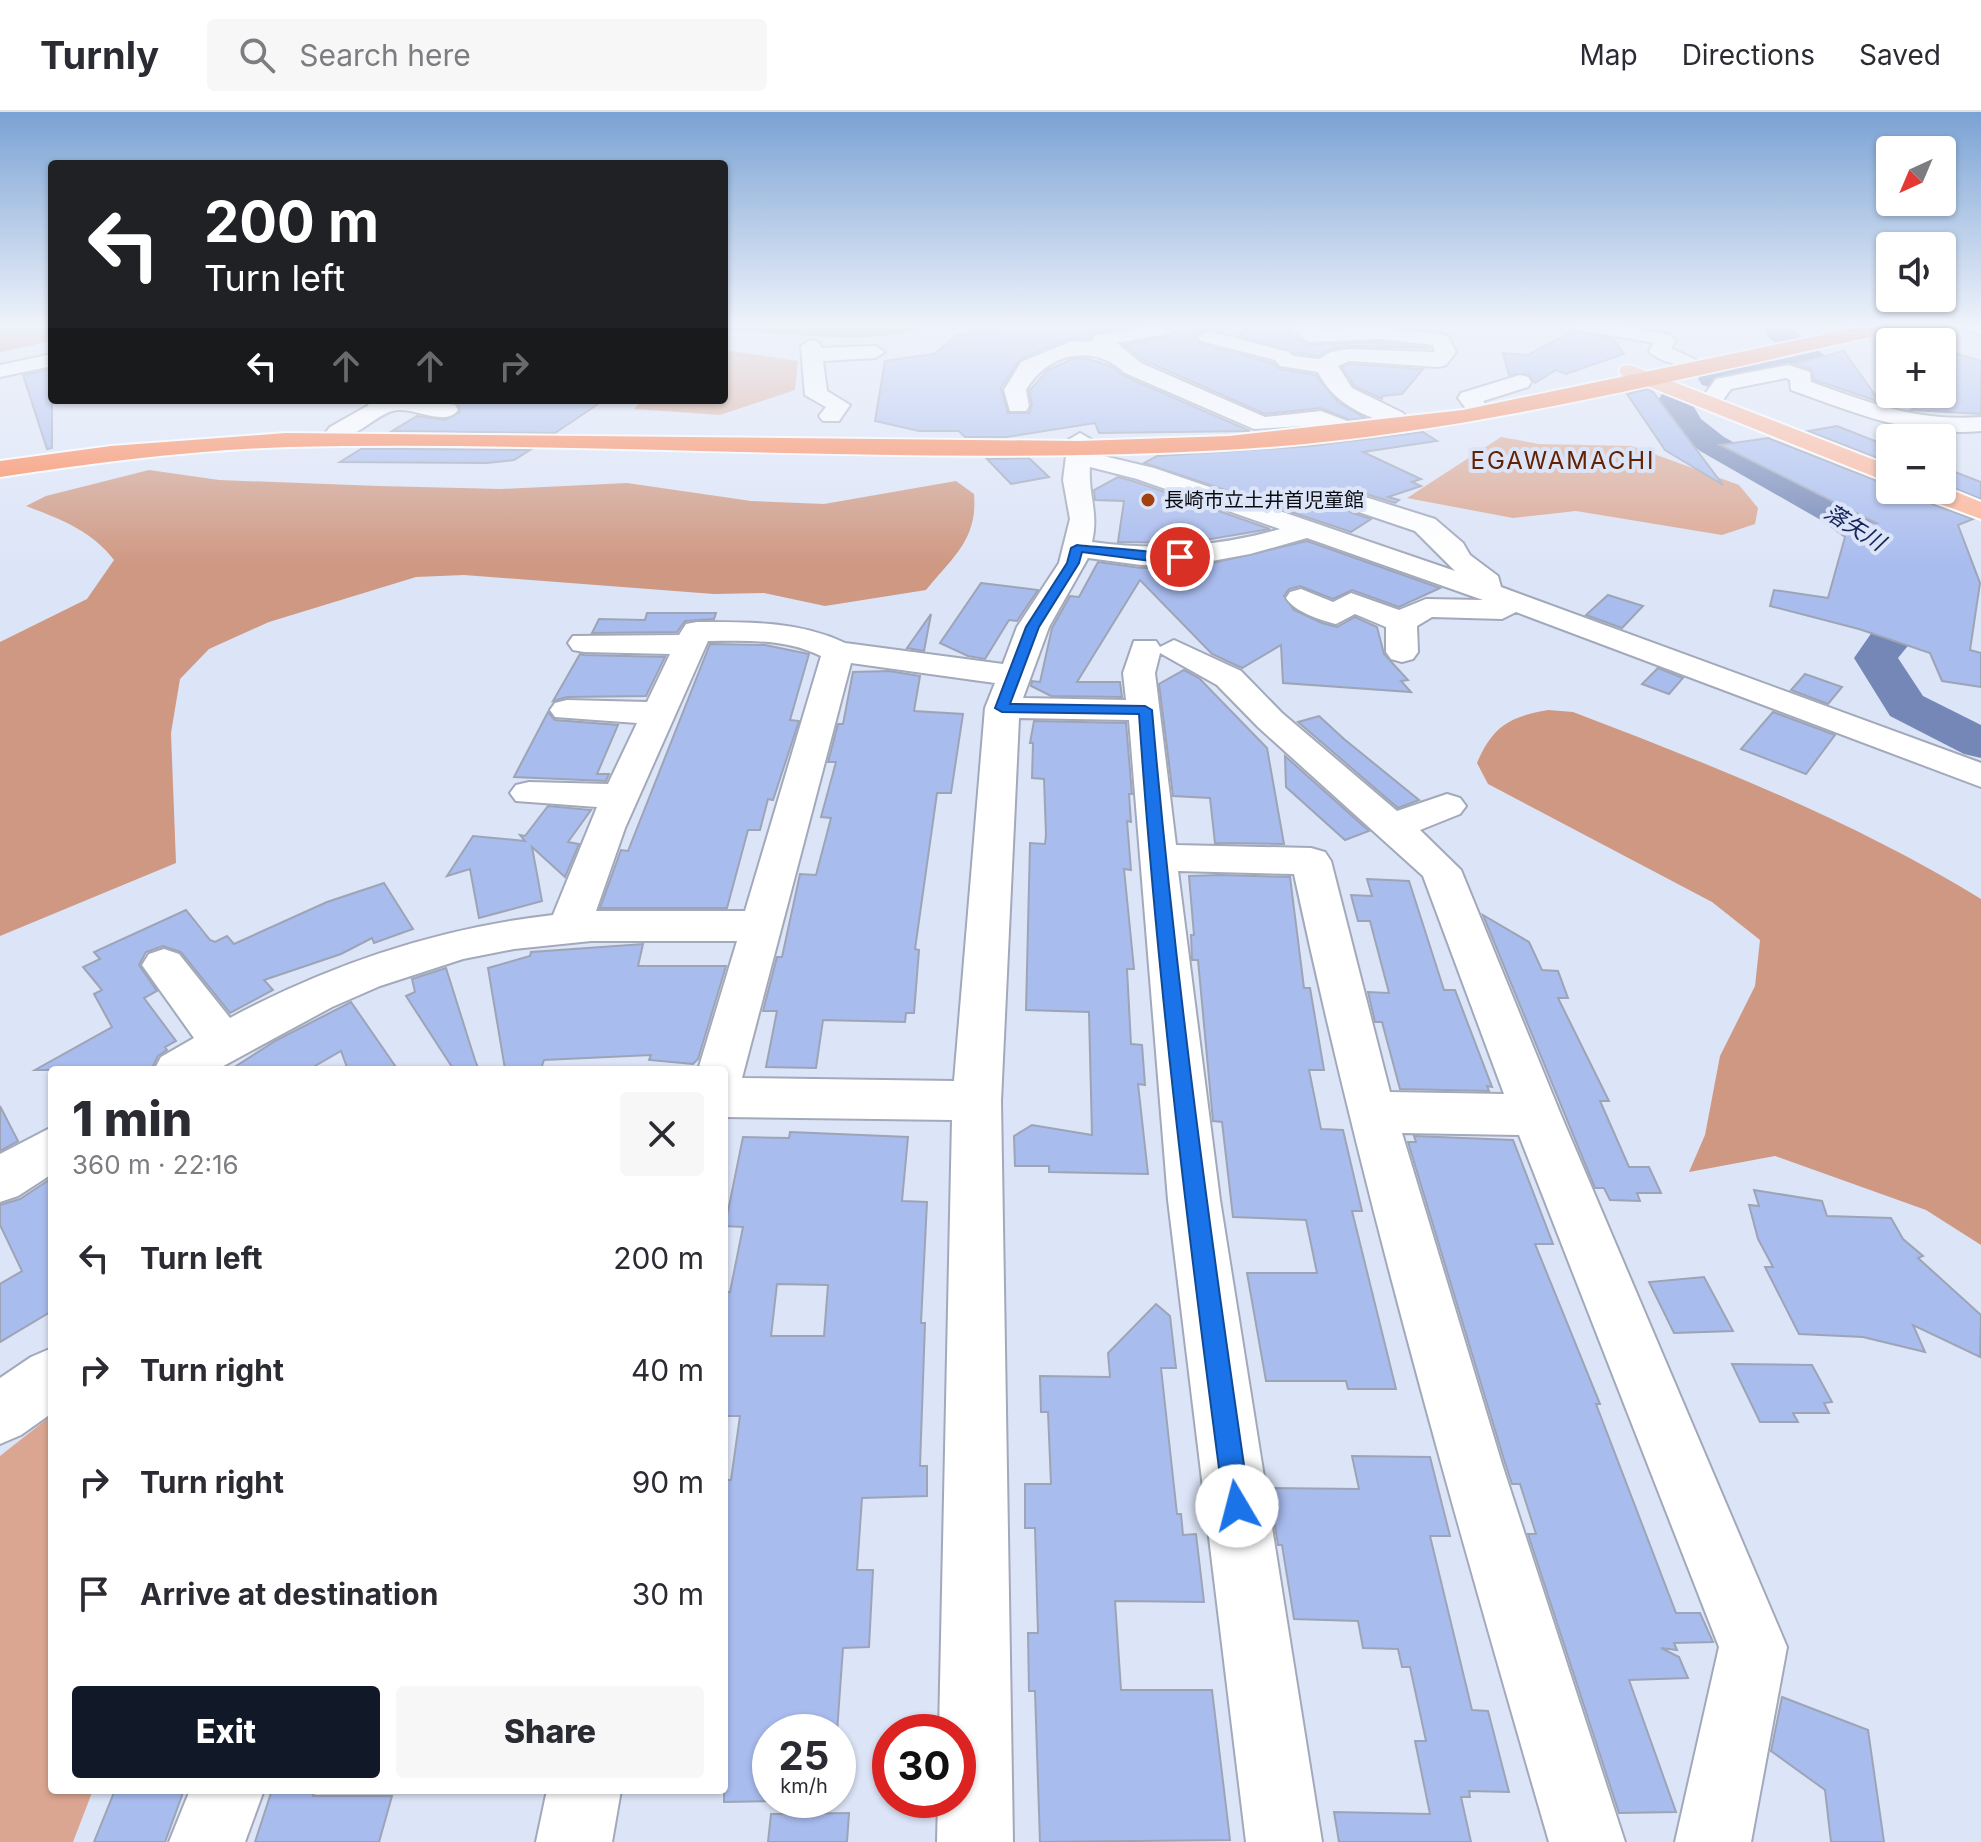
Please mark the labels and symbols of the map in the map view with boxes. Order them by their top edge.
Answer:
north arrow [1876,136,1956,216]
district label: EGAWAMACHI [1470,446,1656,475]
place label: 長崎市立土井首児童館 [1164,488,1364,512]
marker: 長崎市立土井首児童館 [1139,491,1157,509]
water label: 落矢川 [1820,498,1892,557]
pin [1146,523,1214,591]
position arrow [1195,1464,1279,1548]
speed limit sign: 30 [872,1714,976,1818]

